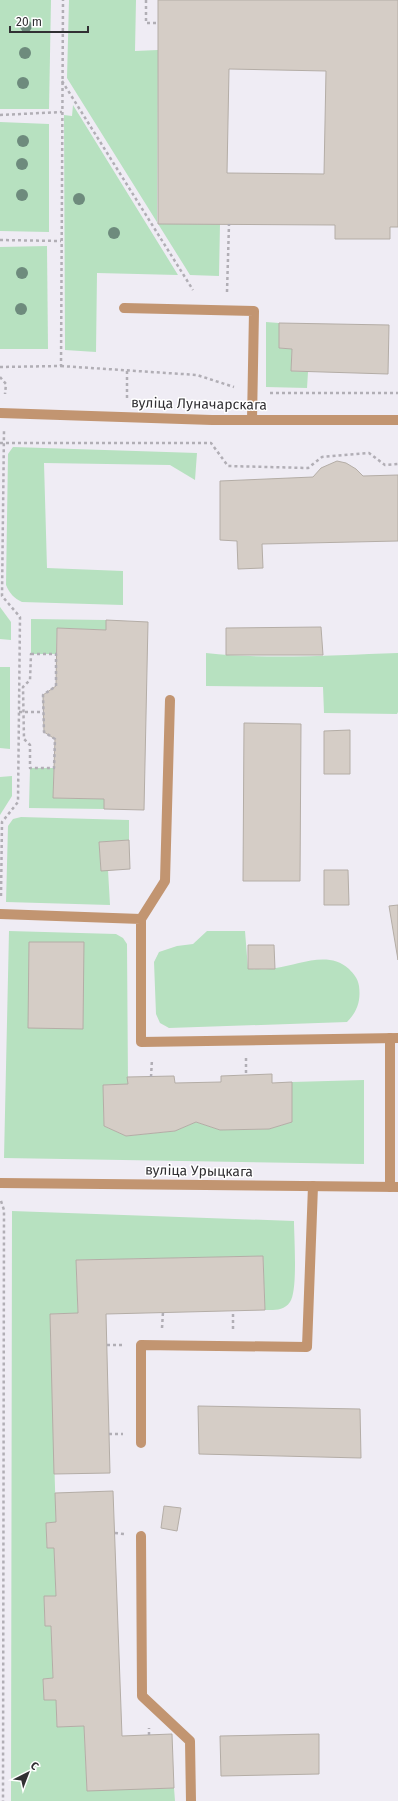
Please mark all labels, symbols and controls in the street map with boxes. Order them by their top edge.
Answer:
scale bar [10,8,88,34]
text: 20 m [16,15,42,29]
street label: вуліца Луначарскага [131,394,267,414]
street label: вуліца Урыцкага [145,1162,253,1180]
north arrow [8,1753,48,1793]
text: С [28,1759,42,1773]

